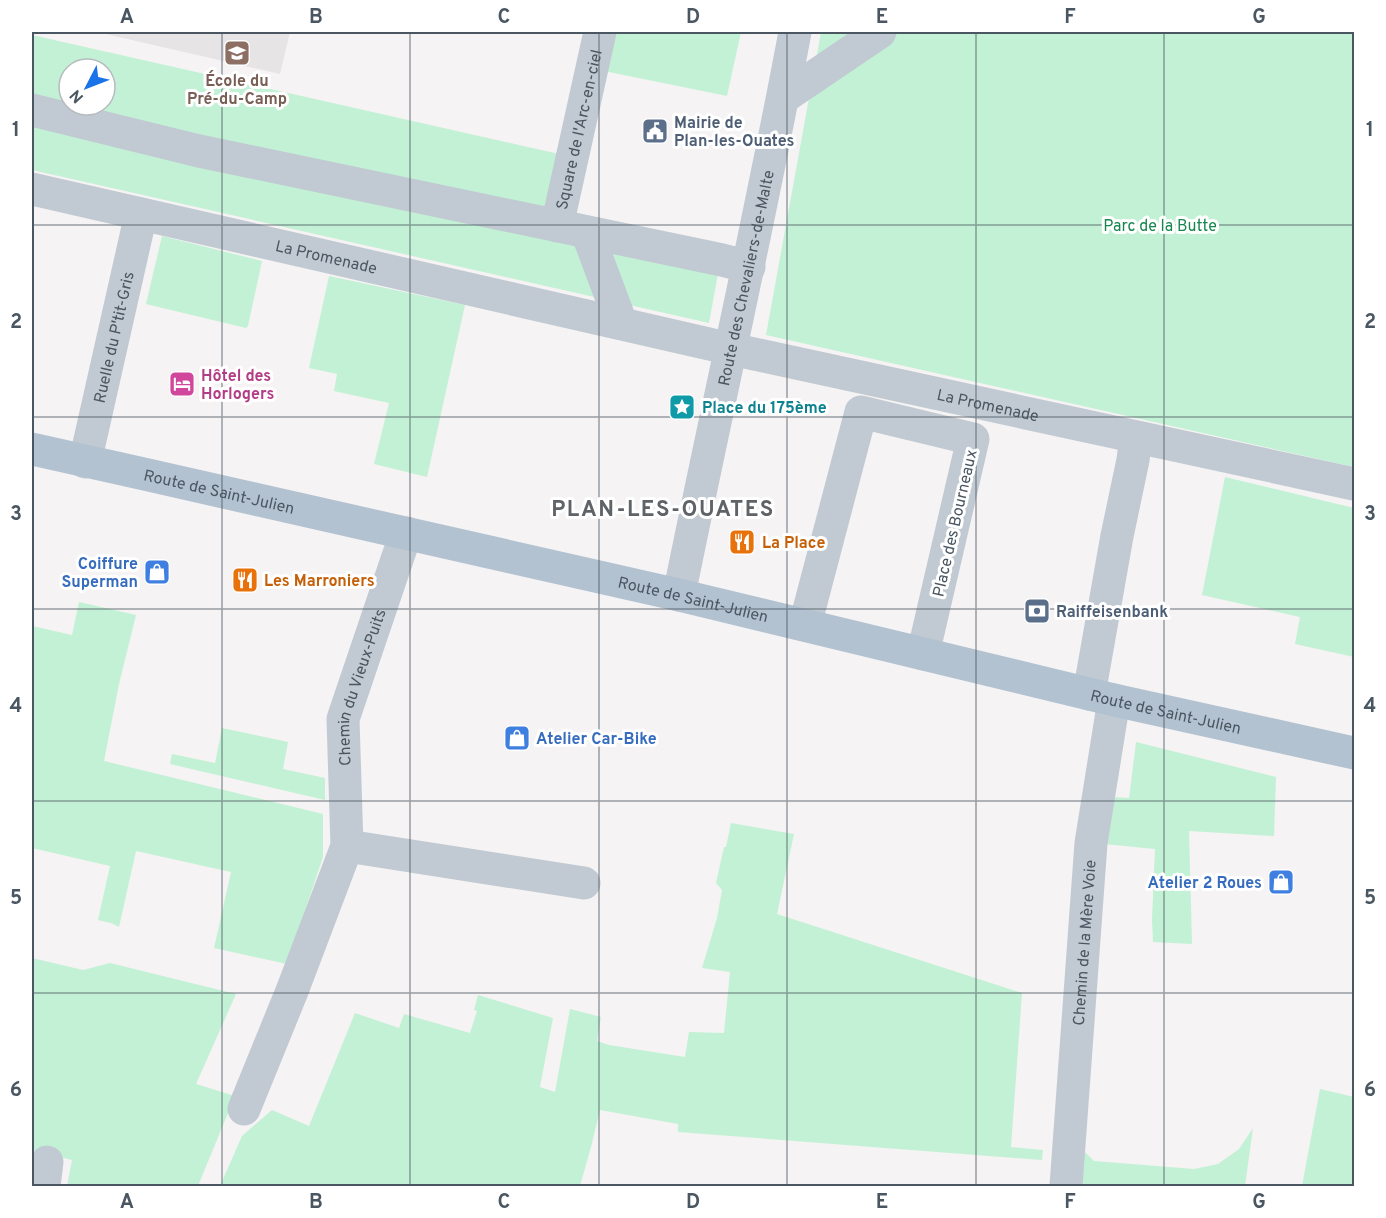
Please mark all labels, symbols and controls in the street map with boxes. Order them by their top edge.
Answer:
text: A [120,5,134,31]
text: B [309,5,323,31]
text: C [498,5,510,31]
text: D [686,5,700,31]
text: E [876,5,888,31]
text: F [1064,5,1076,31]
text: G [1252,5,1266,31]
school or university icon: École du Pré-du-Camp [222,38,252,68]
street label: Square de l'Arc-en-ciel [553,48,608,212]
north arrow [57,57,117,117]
place label: École du Pré-du-Camp [187,70,287,110]
text: N [66,85,89,107]
place label: Mairie de Plan-les-Ouates [674,114,795,152]
public building icon: Mairie de Plan-les-Ouates [640,116,670,146]
text: 1 [12,118,20,144]
text: 1 [1366,118,1374,144]
street label: Route des Chevaliers-de-Malte [715,169,780,388]
park label: Parc de la Butte [1103,217,1217,237]
street label: La Promenade [273,237,379,280]
street label: Ruelle du P'tit-Gris [91,270,140,405]
text: 2 [10,310,22,336]
text: 2 [1364,310,1376,336]
place label: Hôtel des Horlogers [201,367,274,405]
hotel icon: Hôtel des Horlogers [167,369,197,399]
street label: La Promenade [935,386,1040,427]
place icon: Place du 175ème [667,392,697,422]
place label: Place du 175ème [702,399,827,419]
street label: Place des Bourneaux [929,448,983,599]
street label: Route de Saint-Julien [142,466,296,520]
district label: PLAN-LES-OUATES [551,497,775,524]
text: 3 [10,502,22,528]
text: 3 [1364,502,1376,528]
restaurant icon: La Place [727,527,757,557]
place label: La Place [762,534,825,554]
place label: Coiffure Superman [61,555,138,593]
shop icon: Coiffure Superman [142,557,172,587]
restaurant icon: Les Marroniers [230,565,260,595]
place label: Les Marroniers [264,572,375,592]
street label: Route de Saint-Julien [616,573,770,628]
bank icon: Raiffeisenbank [1022,596,1052,626]
place label: Raiffeisenbank [1056,603,1168,623]
street label: Chemin du Vieux-Puits [335,607,392,766]
street label: Route de Saint-Julien [1088,687,1243,740]
text: 4 [10,694,22,720]
text: 4 [1364,694,1376,720]
shop icon: Atelier Car-Bike [502,723,532,753]
place label: Atelier Car-Bike [536,730,657,750]
street label: Chemin de la Mère Voie [1070,859,1102,1026]
shop icon: Atelier 2 Roues [1266,867,1296,897]
place label: Atelier 2 Roues [1147,874,1262,894]
text: 5 [10,886,22,912]
text: 5 [1364,886,1376,912]
text: 6 [10,1078,22,1104]
text: 6 [1364,1078,1376,1104]
text: A [120,1190,134,1216]
text: B [309,1190,323,1216]
text: C [498,1190,510,1216]
text: D [686,1190,700,1216]
text: E [876,1190,888,1216]
text: F [1064,1190,1076,1216]
text: G [1252,1190,1266,1216]

